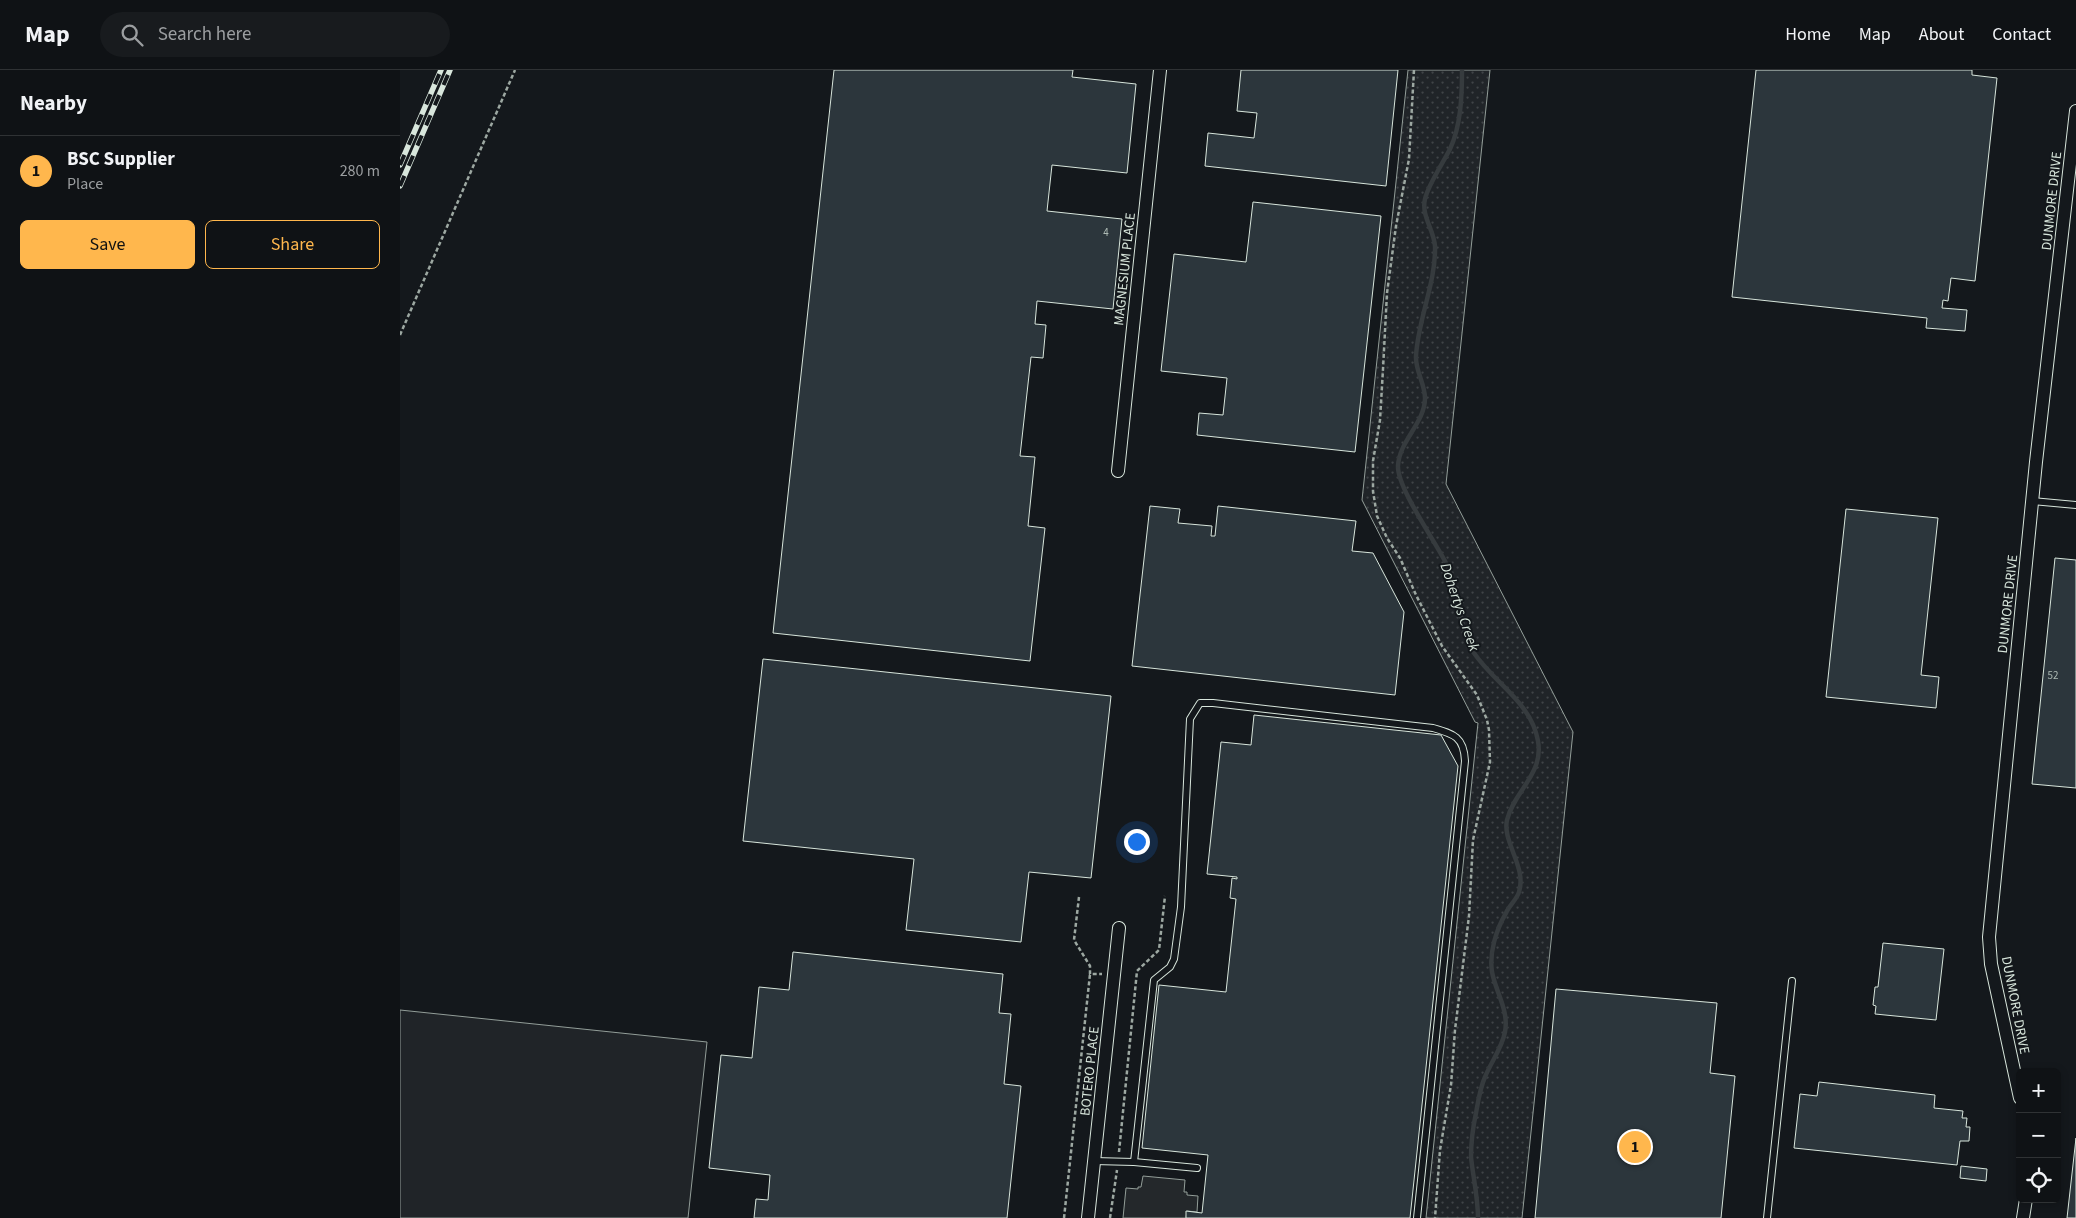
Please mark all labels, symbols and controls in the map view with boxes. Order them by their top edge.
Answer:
search box [100,12,450,57]
text: Map [25,17,70,52]
icon: search [118,21,146,49]
text: Search here [158,21,251,48]
text: Home [1785,22,1831,47]
text: Map [1859,22,1891,47]
text: About [1919,22,1964,47]
text: Contact [1992,22,2051,47]
text: Nearby [20,88,87,118]
text: BSC Supplier [67,146,175,173]
street label: DUNMORE DRIVE [2037,151,2067,251]
text: 1 [32,160,40,182]
text: 280 m [340,160,380,182]
text: Place [67,173,103,195]
street label: MAGNESIUM PLACE [1109,212,1141,327]
button: Save [20,220,195,269]
button: Share [205,220,380,269]
house number: 4 [1103,225,1109,240]
street label: DUNMORE DRIVE [1993,554,2023,654]
water label: Dohertys Creek [1435,560,1485,655]
house number: 52 [2048,668,2058,683]
your location [1124,829,1150,855]
street label: DUNMORE DRIVE [1996,955,2034,1056]
street label: BOTERO PLACE [1075,1025,1105,1117]
map controls [2016,1068,2061,1203]
button: + [2016,1068,2061,1113]
button: − [2016,1113,2061,1158]
pin: 1 [1619,1128,1651,1166]
button: locate [2016,1158,2061,1203]

